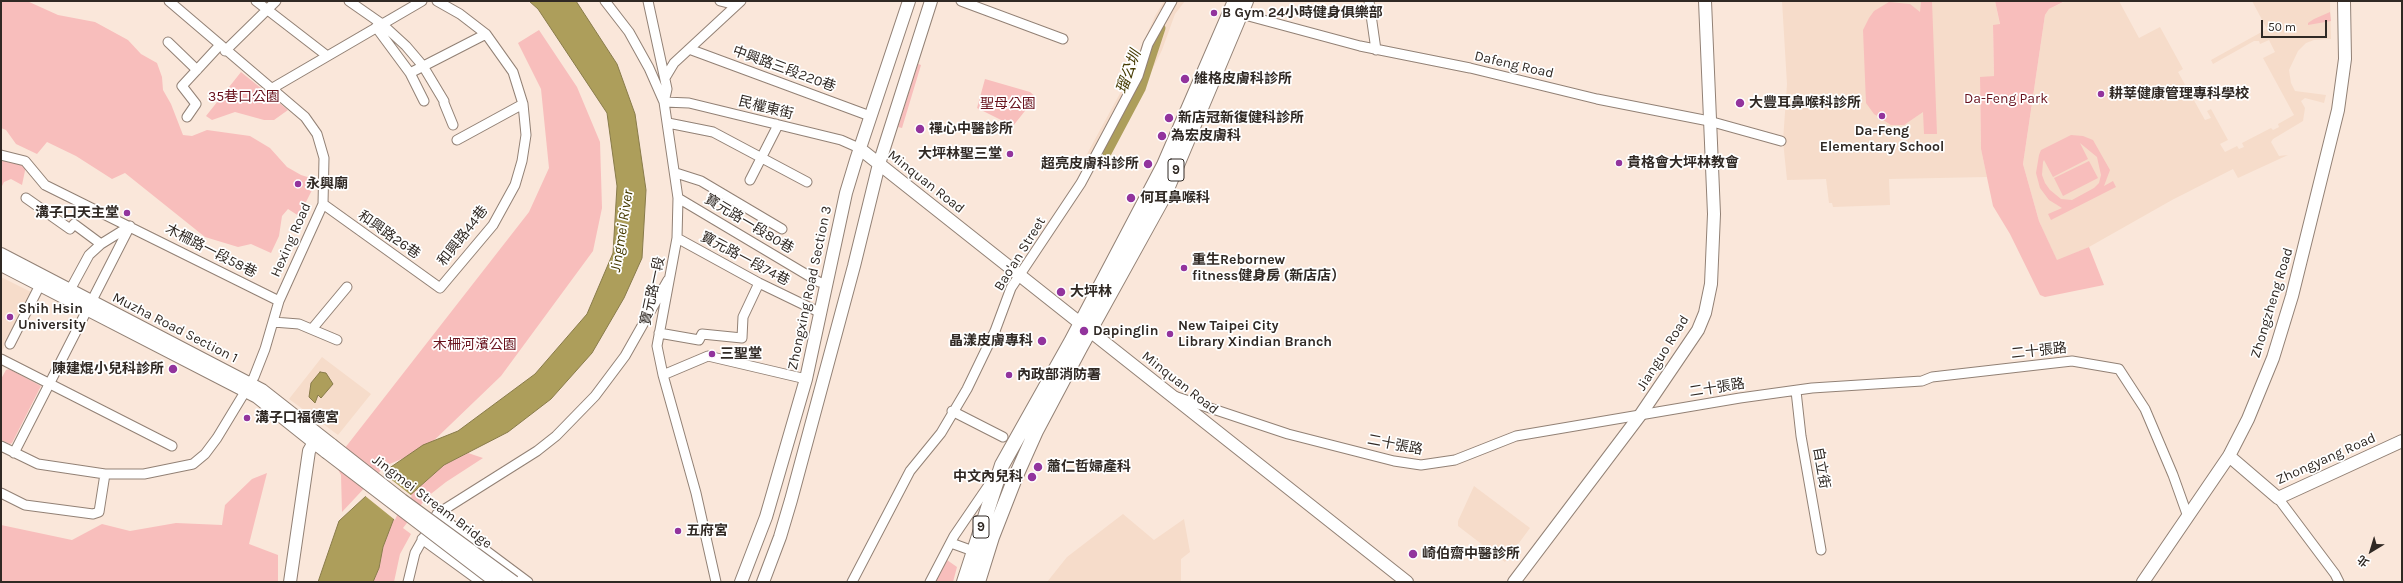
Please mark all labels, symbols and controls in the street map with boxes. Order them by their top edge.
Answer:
place label: B Gym 24小時健身俱樂部 [1222,5,1383,21]
marker: B Gym 24小時健身俱樂部 [1209,8,1219,18]
scale bar [2263,12,2329,38]
text: 50 m [2268,20,2296,34]
street label: 中興路三段220巷 [730,43,838,95]
water label: 瑠公圳 [1113,48,1145,96]
street label: Dafeng Road [1473,48,1555,82]
place label: 維格皮膚科診所 [1194,71,1292,87]
marker: 維格皮膚科診所 [1179,73,1191,85]
place label: 耕莘健康管理專科學校 [2109,86,2249,102]
park label: 35巷口公園 [208,89,280,105]
marker: 耕莘健康管理專科學校 [2096,89,2106,99]
park label: Da-Feng Park [1964,91,2048,107]
street label: 民權東街 [737,93,795,123]
place label: 大豐耳鼻喉科診所 [1749,95,1861,111]
park label: 聖母公園 [980,96,1036,112]
marker: 大豐耳鼻喉科診所 [1734,97,1746,109]
place label: 新店冠新復健科診所 [1178,110,1304,126]
marker: Da-Feng Elementary School [1877,111,1887,121]
marker: 新店冠新復健科診所 [1163,112,1175,124]
place label: 禪心中醫診所 [929,121,1013,137]
marker: 禪心中醫診所 [914,123,926,135]
place label: Da-Feng Elementary School [1820,123,1944,156]
place label: 為宏皮膚科 [1171,128,1241,144]
marker: 為宏皮膚科 [1156,130,1168,142]
place label: 大坪林聖三堂 [918,146,1002,162]
street label: Minquan Road [884,147,968,217]
marker: 大坪林聖三堂 [1005,149,1015,159]
place label: 貴格會大坪林教會 [1627,155,1739,171]
place label: 超亮皮膚科診所 [1041,156,1139,172]
marker: 超亮皮膚科診所 [1142,158,1154,170]
marker: 貴格會大坪林教會 [1614,158,1624,168]
road number: 9 [1168,159,1184,181]
place label: 永興廟 [306,176,348,192]
marker: 永興廟 [293,179,303,189]
water label: Jingmei River [607,188,637,274]
place label: 何耳鼻喉科 [1140,190,1210,206]
street label: 寶元路一段80巷 [701,191,797,257]
marker: 何耳鼻喉科 [1125,192,1137,204]
street label: Hexing Road [267,200,315,280]
street label: 和興路44巷 [434,203,492,269]
street label: Zhongxing Road Section 3 [784,204,836,372]
place label: 溝子口天主堂 [35,205,119,221]
street label: 和興路26巷 [355,207,423,263]
marker: 溝子口天主堂 [122,208,132,218]
street label: Bao'an Street [991,214,1049,294]
street label: 木柵路一段58巷 [162,221,260,281]
street label: 寶元路一段74巷 [698,228,792,290]
street label: Zhongzheng Road [2247,246,2297,360]
place label: 重生Rebornew fitness健身房 (新店店） [1192,252,1345,284]
street label: 寶元路一段 [638,255,668,327]
marker: 重生Rebornew fitness健身房 (新店店） [1179,263,1189,273]
place label: 大坪林 [1070,284,1112,300]
marker: 大坪林 [1055,286,1067,298]
street label: Muzha Road Section 1 [110,289,240,367]
place label: Shih Hsin University [18,301,86,334]
marker: Shih Hsin University [5,312,15,322]
street label: Jianguo Road [1633,312,1693,394]
place label: New Taipei City Library Xindian Branch [1178,318,1332,350]
place label: Dapinglin [1093,323,1158,339]
marker: Dapinglin [1078,325,1090,337]
marker: New Taipei City Library Xindian Branch [1165,329,1175,339]
place label: 晶漾皮膚專科 [949,333,1033,349]
marker: 晶漾皮膚專科 [1036,335,1048,347]
park label: 木柵河濱公園 [433,337,517,353]
street label: 二十張路 [2010,340,2068,362]
place label: 三聖堂 [720,346,762,362]
street label: Minquan Road [1138,348,1222,418]
marker: 三聖堂 [707,349,717,359]
place label: 陳建焜小兒科診所 [52,361,164,377]
marker: 陳建焜小兒科診所 [167,363,179,375]
place label: 內政部消防署 [1017,367,1101,383]
marker: 內政部消防署 [1004,370,1014,380]
street label: 二十張路 [1688,375,1746,401]
place label: 溝子口福德宮 [255,410,339,426]
marker: 溝子口福德宮 [242,413,252,423]
street label: Zhongyang Road [2274,430,2378,488]
street label: 二十張路 [1366,431,1424,459]
street label: 自立街 [1809,446,1833,490]
street label: Jingmei Stream Bridge [369,452,495,552]
place label: 蕭仁哲婦產科 [1047,459,1131,475]
marker: 蕭仁哲婦產科 [1032,461,1044,473]
place label: 中文內兒科 [953,469,1023,485]
marker: 中文內兒科 [1026,471,1038,483]
road number: 9 [973,516,989,538]
place label: 五府宮 [686,523,728,539]
marker: 五府宮 [673,526,683,536]
north arrow [2351,531,2391,571]
place label: 崎伯齋中醫診所 [1422,546,1520,562]
marker: 崎伯齋中醫診所 [1407,548,1419,560]
text: 北 [2355,552,2372,569]

